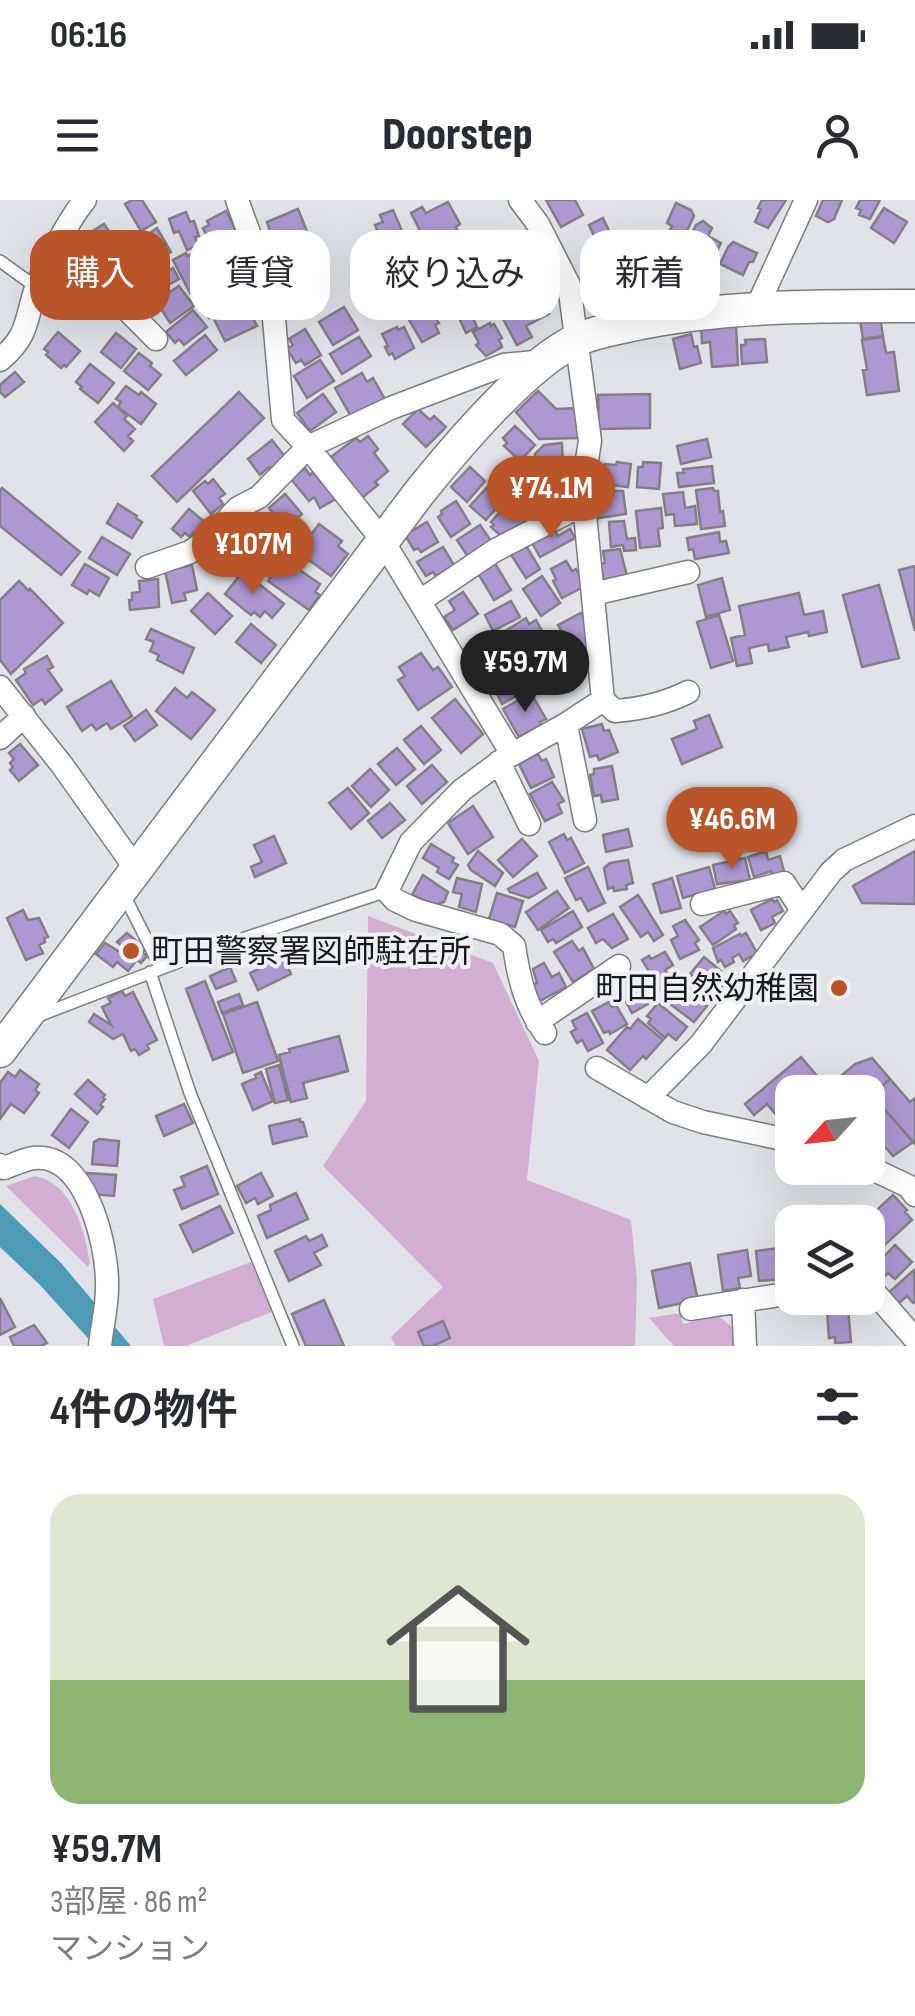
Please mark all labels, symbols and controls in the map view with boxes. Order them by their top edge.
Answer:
text: 06:16 [50,13,127,58]
icon: menu [50,108,105,163]
text: Doorstep [382,108,533,163]
icon: person [810,108,865,163]
chip: 購入 [30,230,170,320]
chip: 賃貸 [190,230,330,320]
chip: 絞り込み [350,230,560,320]
chip: 新着 [580,230,720,320]
pin: ¥74.1M [470,456,632,541]
text: ¥74.1M [509,469,593,508]
pin: ¥107M [183,512,323,597]
text: ¥107M [214,525,292,564]
pin: ¥59.7M [444,630,606,715]
text: ¥59.7M [482,643,568,682]
pin: ¥46.6M [651,787,813,872]
text: ¥46.6M [688,800,776,839]
place label: 町田警察署図師駐在所 [151,933,471,972]
marker: 町田警察署図師駐在所 [120,940,142,962]
place label: 町田自然幼稚園 [595,970,819,1009]
marker: 町田自然幼稚園 [828,977,850,999]
north arrow [775,1075,885,1185]
map controls [775,1075,885,1315]
button: layers [775,1205,885,1315]
icon: filters [810,1379,865,1434]
text: 4件の物件 [50,1386,238,1437]
icon: home [368,1559,548,1739]
text: ¥59.7M [50,1824,162,1875]
text: 3部屋 · 86 m² [50,1883,208,1922]
text: マンション [50,1930,210,1969]

